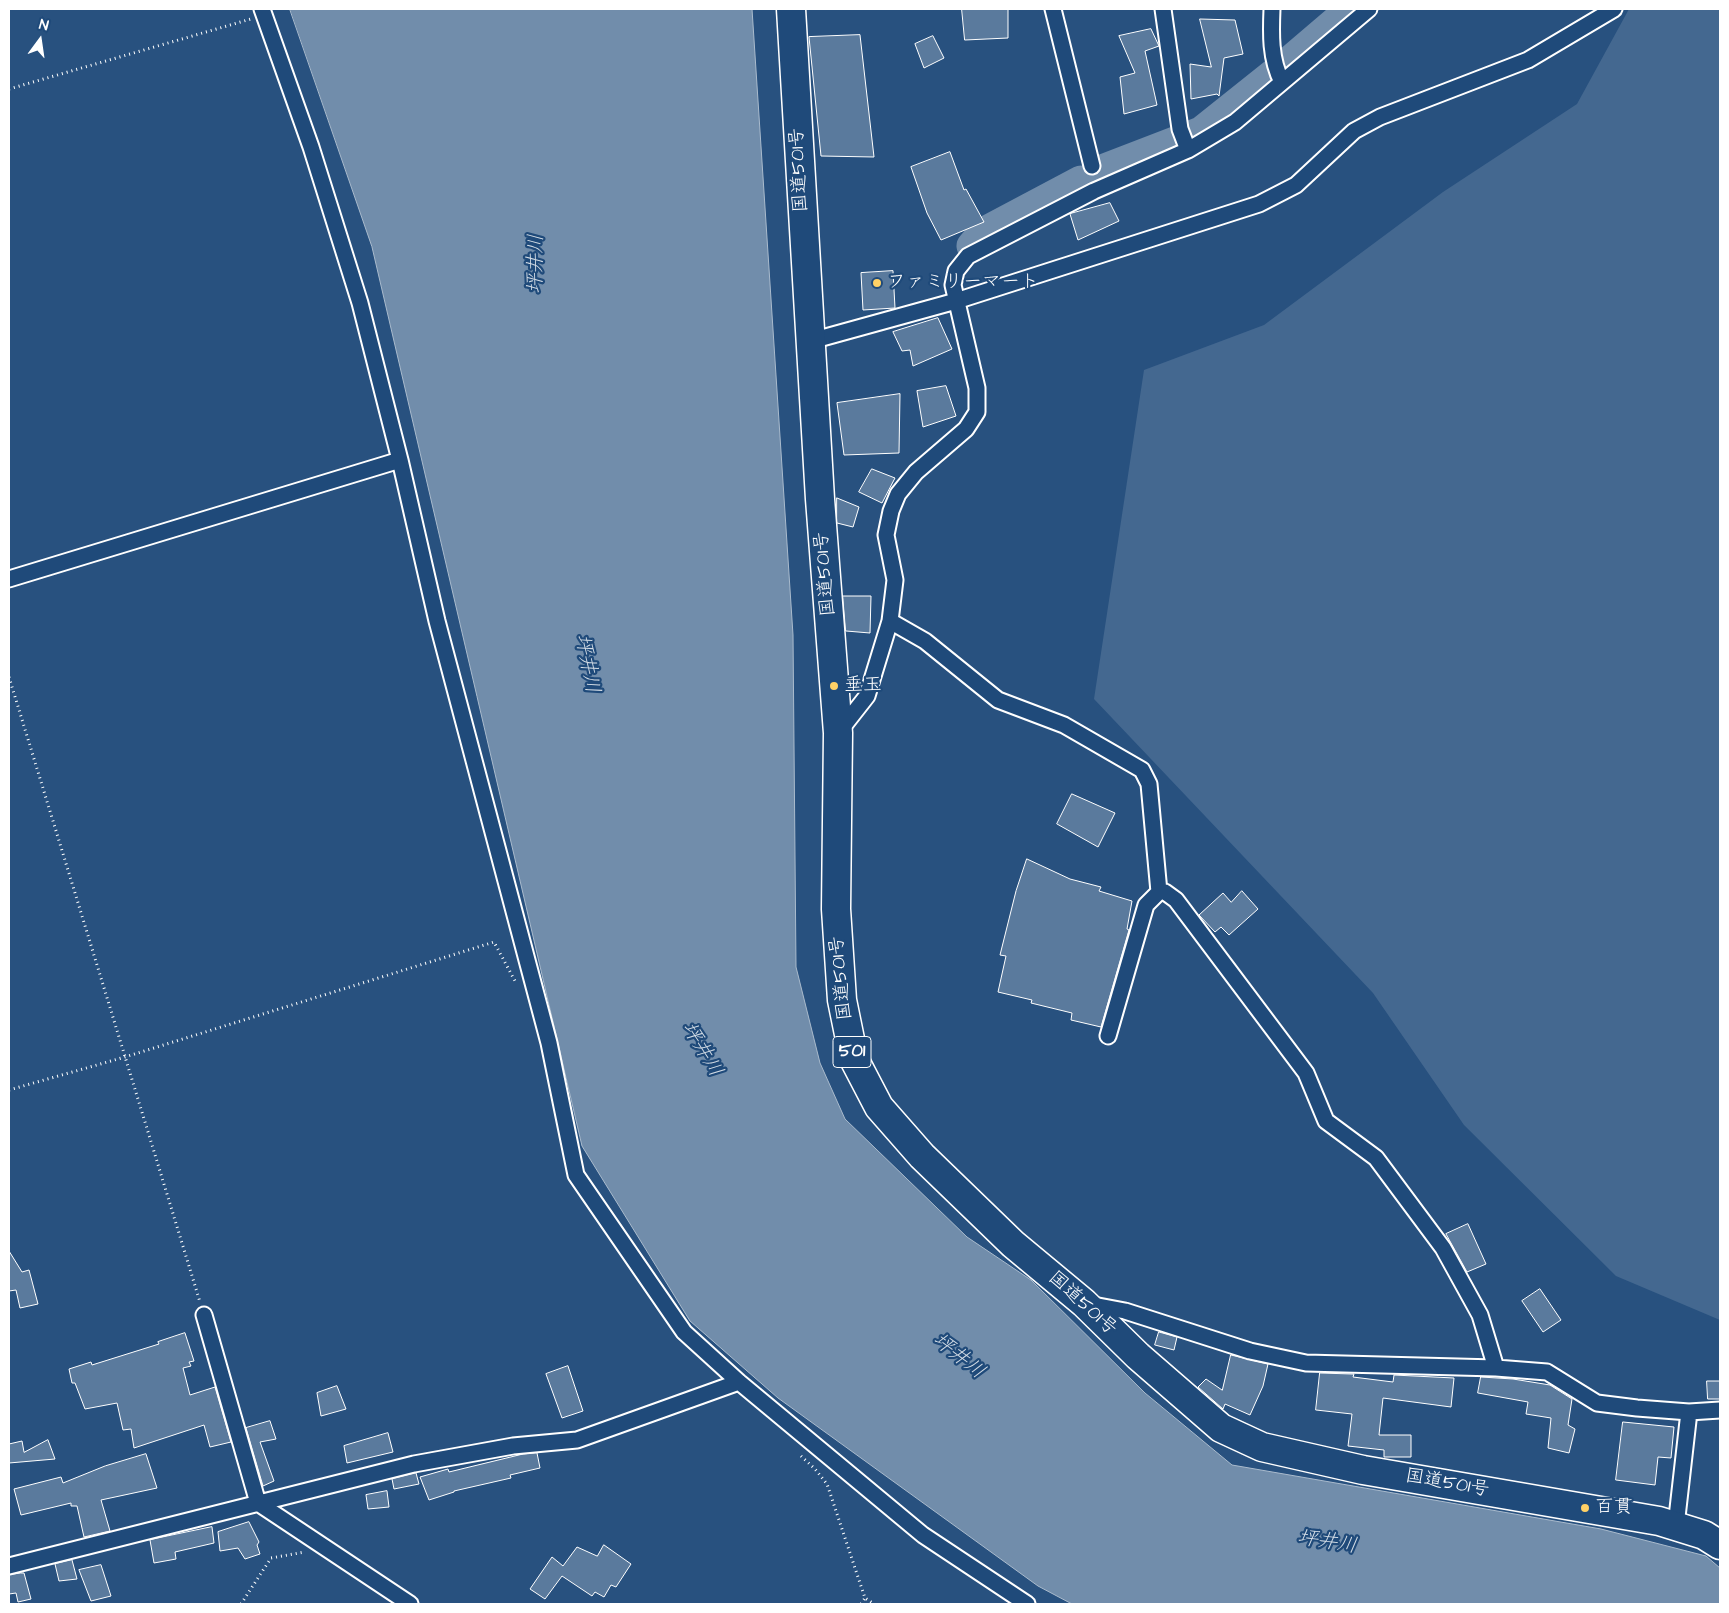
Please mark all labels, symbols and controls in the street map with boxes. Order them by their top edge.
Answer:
north arrow [15,15,65,65]
text: N [37,15,50,36]
street label: 国道501号 [786,127,814,213]
water label: 坪井川 [524,234,550,294]
place label: ファミリーマート [887,272,1039,294]
marker: ファミリーマート [871,277,883,289]
street label: 国道501号 [811,531,841,617]
water label: 坪井川 [568,632,604,696]
place label: 垂玉 [844,675,882,697]
marker: 垂玉 [828,680,840,692]
street label: 国道501号 [826,935,858,1021]
water label: 坪井川 [675,1018,727,1082]
road number: 501 [833,1036,871,1068]
street label: 国道501号 [1043,1267,1121,1341]
water label: 坪井川 [927,1329,989,1385]
street label: 国道501号 [1403,1465,1491,1503]
place label: 百貫 [1595,1497,1633,1519]
marker: 百貫 [1579,1502,1591,1514]
water label: 坪井川 [1295,1526,1359,1560]

